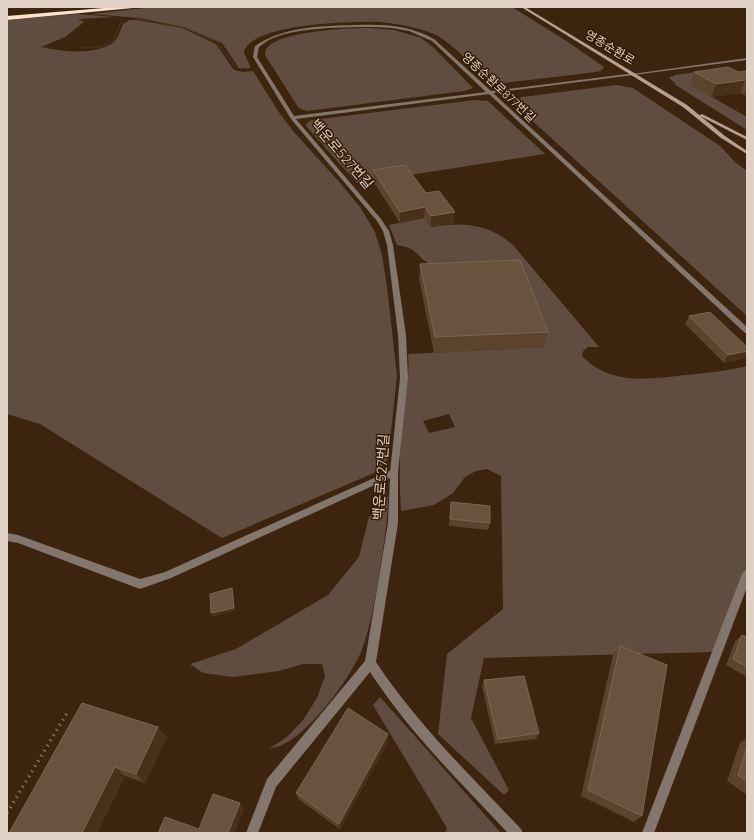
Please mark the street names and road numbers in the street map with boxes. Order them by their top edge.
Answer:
street label: 영종순환로 [582,26,638,68]
street label: 영종순환로877번길 [459,49,539,125]
street label: 백운로527번길 [307,115,377,193]
street label: 백운로527번길 [369,433,393,521]

